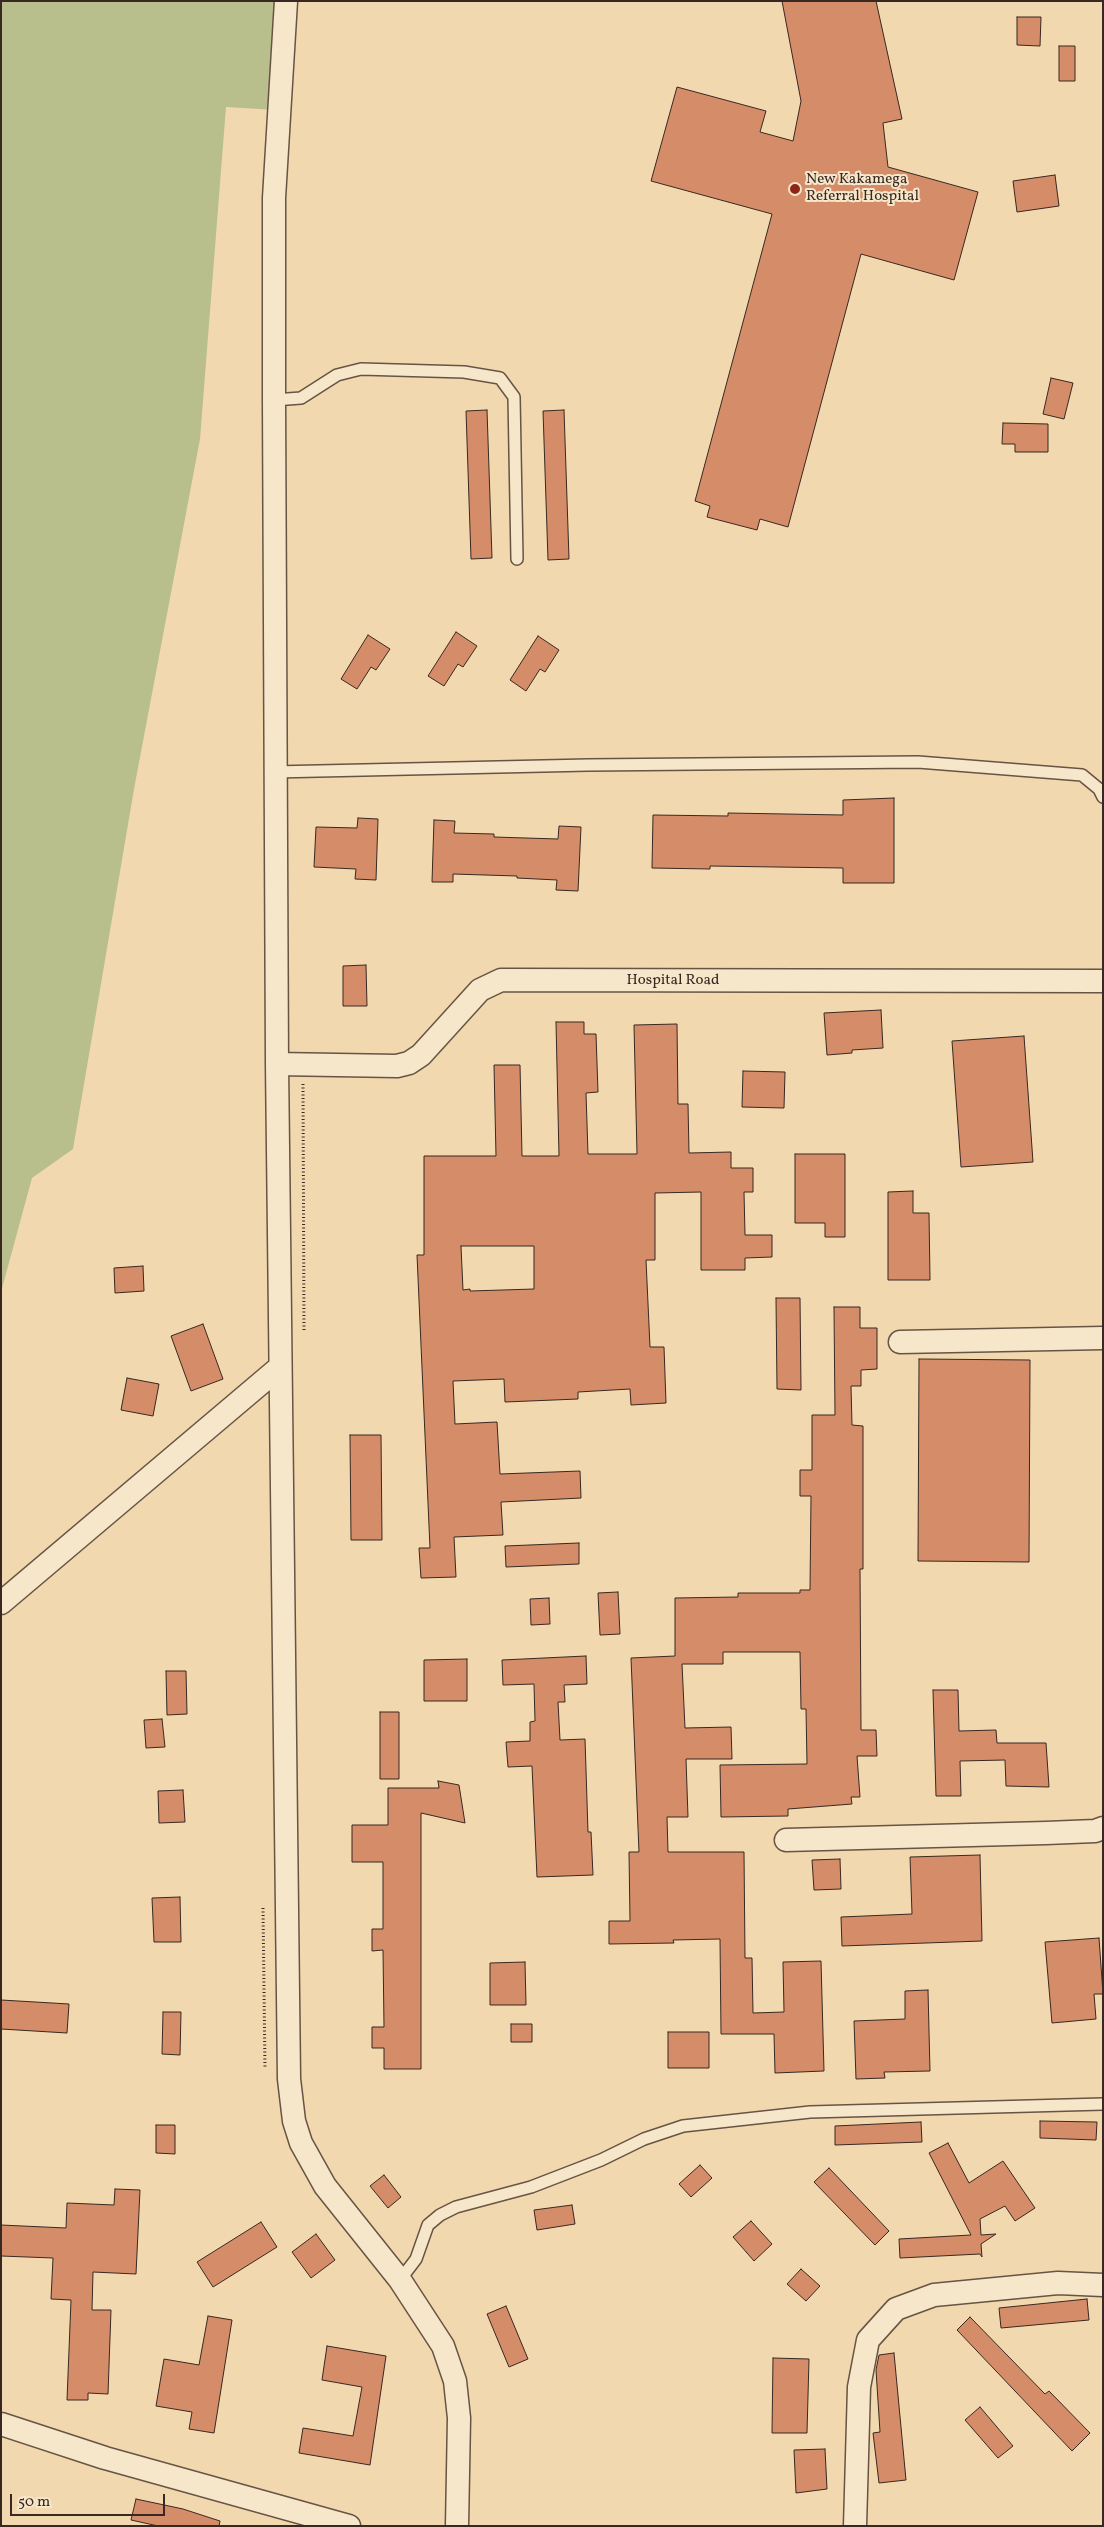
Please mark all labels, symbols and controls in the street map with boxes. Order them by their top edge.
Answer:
place label: New Kakamega Referral Hospital [806,171,919,206]
marker: New Kakamega Referral Hospital [788,182,802,196]
street label: Hospital Road [627,972,719,990]
scale bar [12,2484,168,2516]
text: 50 m [18,2492,50,2513]

